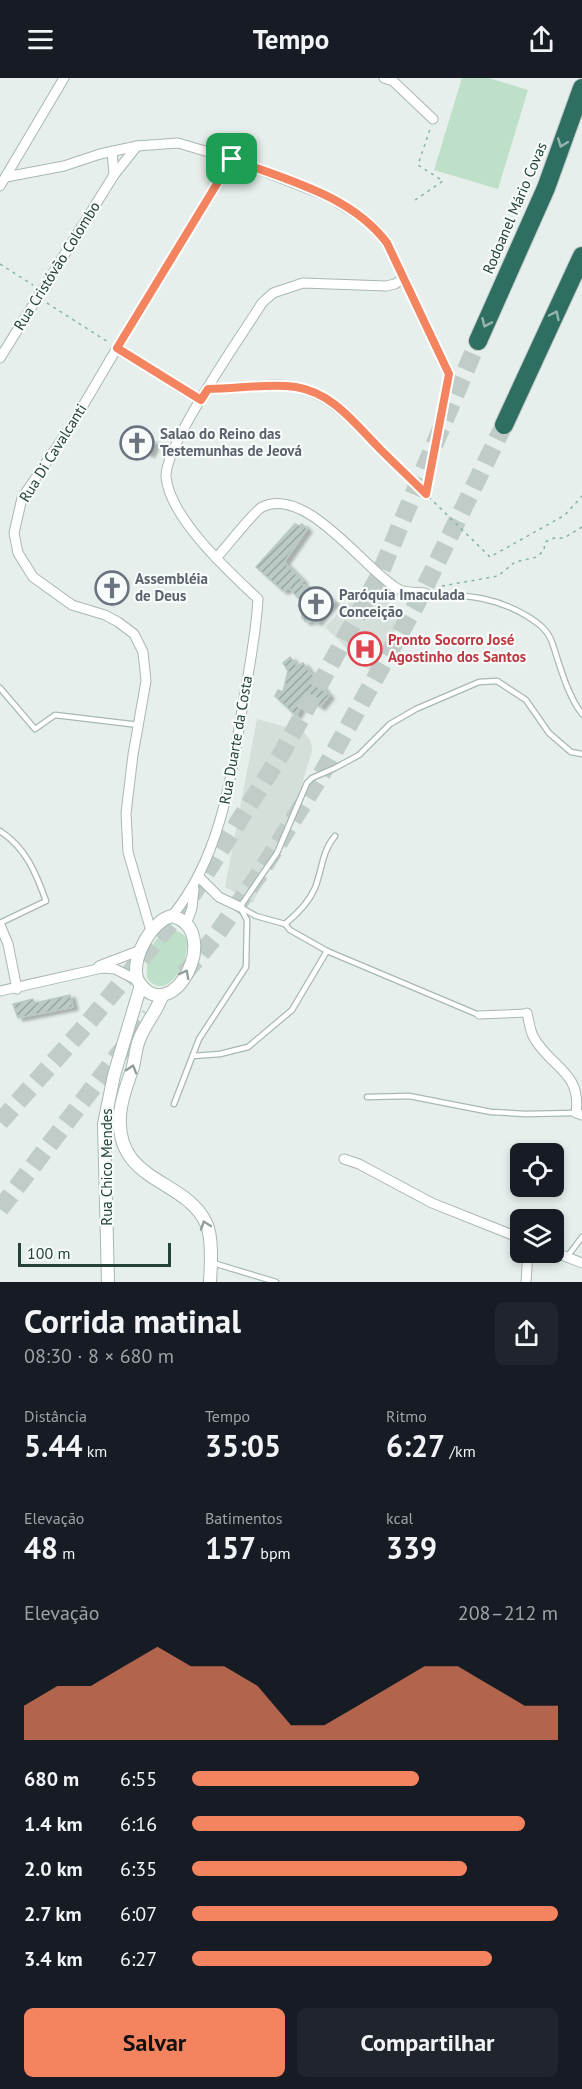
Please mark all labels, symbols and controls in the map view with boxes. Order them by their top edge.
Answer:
text: Tempo [253,22,329,56]
icon: menu [24,23,57,56]
icon: share [525,23,558,56]
pin [206,133,257,184]
one-way arrow [556,138,569,148]
street label: Rodoanel Mário Covas [478,139,551,277]
icon: arrive [215,142,248,175]
street label: Rua Cristóvão Colombo [9,198,104,334]
one-way arrow [548,310,560,321]
one-way arrow [481,316,493,327]
street label: Rua Di Cavalcanti [15,400,90,505]
place label: Salao do Reino das Testemunhas de Jeová [160,424,302,460]
church icon: Salao do Reino das Testemunhas de Jeová [119,425,155,461]
place label: Assembléia de Deus [135,569,208,605]
church icon: Assembléia de Deus [94,570,130,606]
place label: Paróquia Imaculada Conceição [339,585,465,621]
church icon: Paróquia Imaculada Conceição [298,586,334,622]
place label: Pronto Socorro José Agostinho dos Santos [388,630,526,666]
hospital icon: Pronto Socorro José Agostinho dos Santos [347,631,383,667]
street label: Rua Duarte da Costa [215,674,256,806]
one-way arrow [178,969,190,980]
one-way arrow [125,1064,137,1075]
street label: Rua Chico Mendes [97,1108,116,1226]
map controls [510,1143,564,1263]
button: locate [510,1143,564,1197]
button: layers [510,1209,564,1263]
one-way arrow [199,1220,212,1230]
scale bar [18,1240,171,1268]
text: 100 m [27,1243,70,1263]
text: Corrida matinal [24,1299,241,1342]
button: share [495,1302,558,1365]
text: 08:30 · 8 × 680 m [24,1343,174,1369]
text: Distância [24,1406,87,1426]
text: Tempo [205,1406,250,1426]
text: Ritmo [386,1406,427,1426]
text: 5.44 [24,1426,82,1465]
text: 35:05 [205,1426,281,1465]
text: 6:27 [386,1426,445,1465]
text: km [82,1441,107,1461]
text: /km [445,1441,476,1461]
text: Elevação [24,1508,84,1528]
text: Batimentos [205,1508,282,1528]
text: kcal [386,1508,413,1528]
text: 48 [24,1528,58,1567]
text: 157 [205,1528,256,1567]
text: 339 [386,1528,437,1567]
text: m [58,1543,75,1563]
text: bpm [256,1543,291,1563]
text: Elevação [24,1600,100,1626]
text: 208–212 m [458,1600,558,1626]
text: 680 m [24,1766,79,1792]
text: 6:55 [120,1766,157,1792]
text: 1.4 km [24,1811,83,1837]
text: 6:16 [120,1811,157,1837]
text: 2.0 km [24,1856,83,1882]
text: 6:35 [120,1856,157,1882]
text: 2.7 km [24,1901,82,1927]
text: 6:07 [120,1901,157,1927]
text: 3.4 km [24,1946,83,1972]
text: 6:27 [120,1946,157,1972]
button: Salvar [24,2008,285,2077]
button: Compartilhar [297,2008,558,2077]

